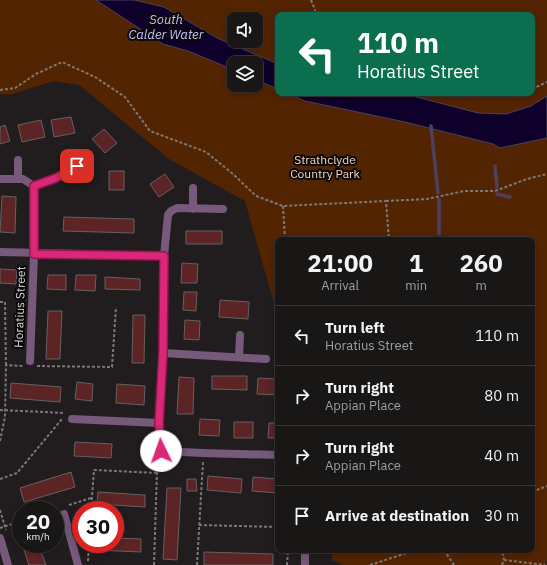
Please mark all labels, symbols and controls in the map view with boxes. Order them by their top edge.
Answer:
water label: South Calder Water [129,11,205,43]
map controls [227,12,263,92]
button: sound [227,12,263,48]
text: 110 m [357,24,439,61]
icon: left [291,28,343,80]
button: layers [227,56,263,92]
text: Horatius Street [357,60,479,83]
pin [60,149,94,183]
park label: Strathclyde Country Park [290,152,360,181]
icon: arrive [66,155,88,177]
text: 21:00 [307,247,373,279]
text: 1 [409,247,423,279]
text: 260 [459,247,503,279]
street label: Horatius Street [11,266,28,348]
text: Arrival [321,277,359,294]
text: min [405,277,427,294]
text: m [475,277,487,294]
text: Turn left [325,318,385,337]
icon: left [291,325,313,347]
text: 110 m [475,326,519,345]
text: Horatius Street [325,337,413,354]
text: Turn right [325,378,394,397]
icon: right [291,385,313,407]
text: 80 m [484,386,519,405]
text: Appian Place [325,397,401,414]
position arrow [140,430,182,472]
text: Turn right [325,438,394,457]
icon: right [291,445,313,467]
text: 40 m [484,446,519,465]
text: Appian Place [325,457,401,474]
speed limit sign: 30 [72,501,124,553]
icon: arrive [291,505,313,527]
text: Arrive at destination [325,506,469,525]
text: 30 m [484,506,519,525]
text: 20 [26,508,50,535]
text: km/h [26,530,50,543]

